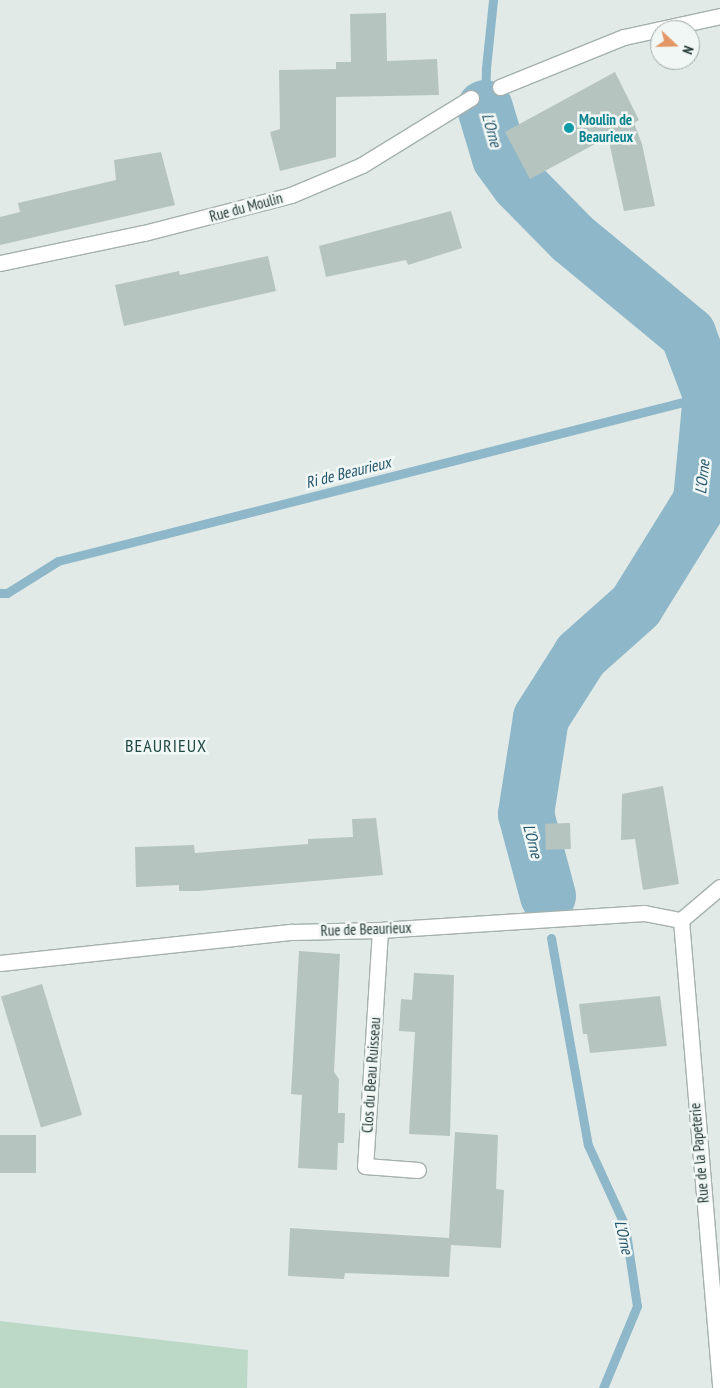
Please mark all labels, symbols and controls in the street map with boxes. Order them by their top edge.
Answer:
north arrow [650,20,700,70]
text: N [678,43,698,57]
place label: Moulin de Beaurieux [579,110,633,145]
water label: L'Orne [478,111,506,149]
marker: Moulin de Beaurieux [563,122,575,134]
street label: Rue du Moulin [207,189,285,225]
water label: Ri de Beaurieux [303,452,393,492]
water label: L'Orne [691,459,713,495]
district label: BEAURIEUX [124,735,208,757]
water label: L'Orne [519,822,547,860]
street label: Rue de Beaurieux [320,918,412,940]
street label: Clos du Beau Ruisseau [358,1016,384,1134]
street label: Rue de la Papeterie [686,1102,712,1204]
water label: L'Orne [611,1218,637,1256]

